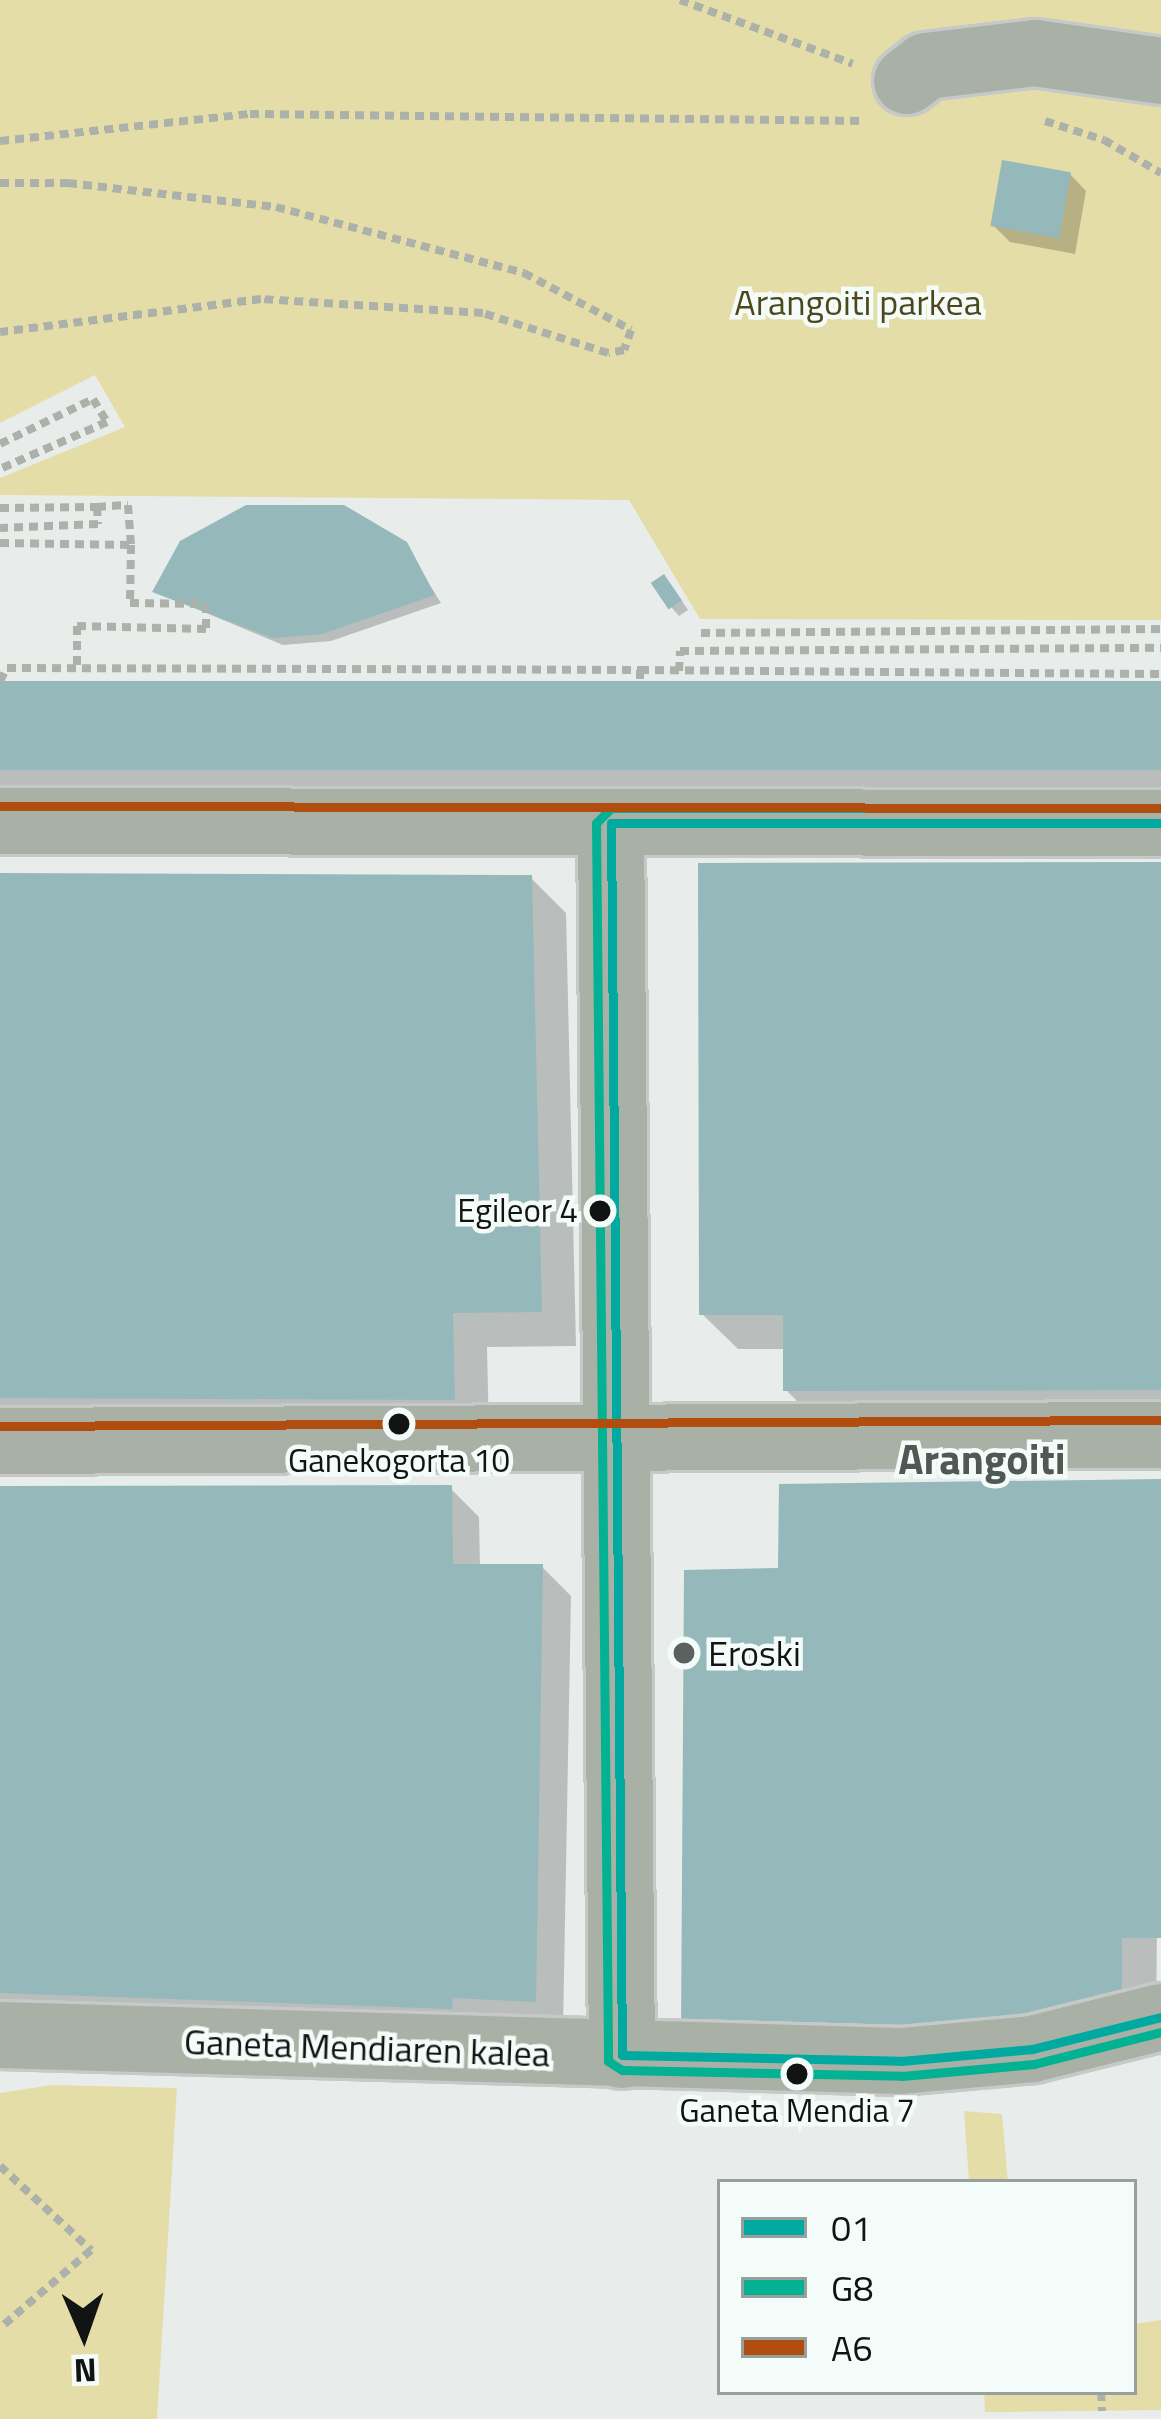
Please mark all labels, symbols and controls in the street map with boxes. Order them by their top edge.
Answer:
park label: Arangoiti parkea [734,280,982,324]
place label: Egileor 4 [457,1191,578,1231]
marker: Egileor 4 [589,1200,611,1222]
marker: Ganekogorta 10 [388,1413,410,1435]
district label: Arangoiti [898,1433,1066,1483]
place label: Ganekogorta 10 [288,1441,510,1481]
place label: Eroski [708,1631,801,1675]
marker: Eroski [671,1640,697,1666]
street label: Ganeta Mendiaren kalea [183,2019,551,2075]
marker: Ganeta Mendia 7 [786,2063,808,2085]
place label: Ganeta Mendia 7 [679,2091,915,2131]
legend [717,2179,1137,2395]
text: 01 [831,2200,871,2255]
text: G8 [831,2260,873,2315]
north arrow [24,2275,144,2395]
text: A6 [831,2320,873,2375]
text: N [73,2346,98,2396]

